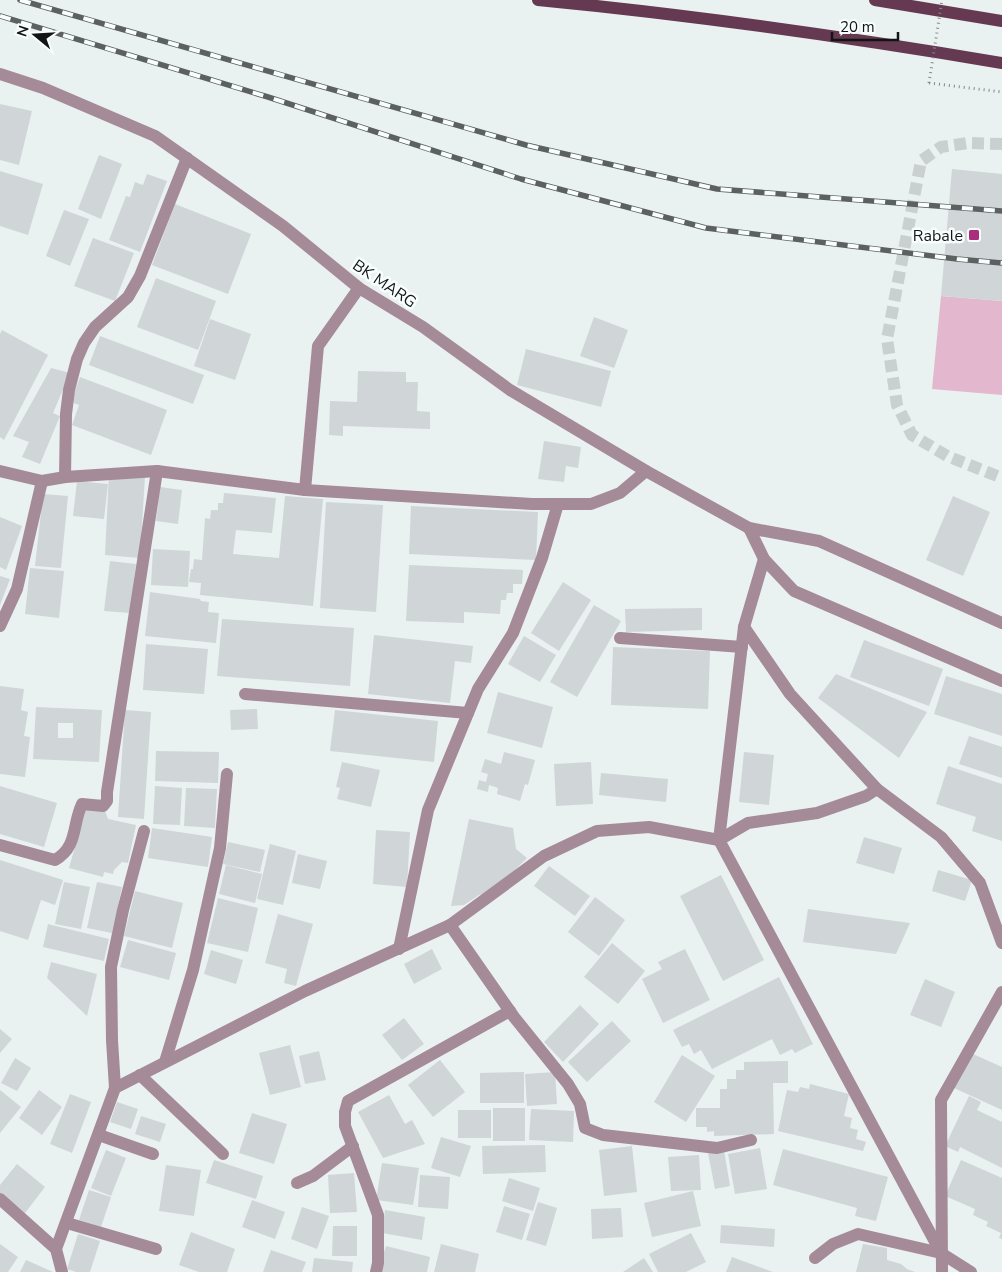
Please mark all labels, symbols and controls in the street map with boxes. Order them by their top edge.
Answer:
north arrow [10,10,60,60]
scale bar [832,10,898,42]
text: 20 m [840,17,875,37]
text: N [12,23,34,39]
place label: Rabale [913,225,963,247]
marker: Rabale [967,228,981,242]
street label: BK MARG [348,254,421,313]

